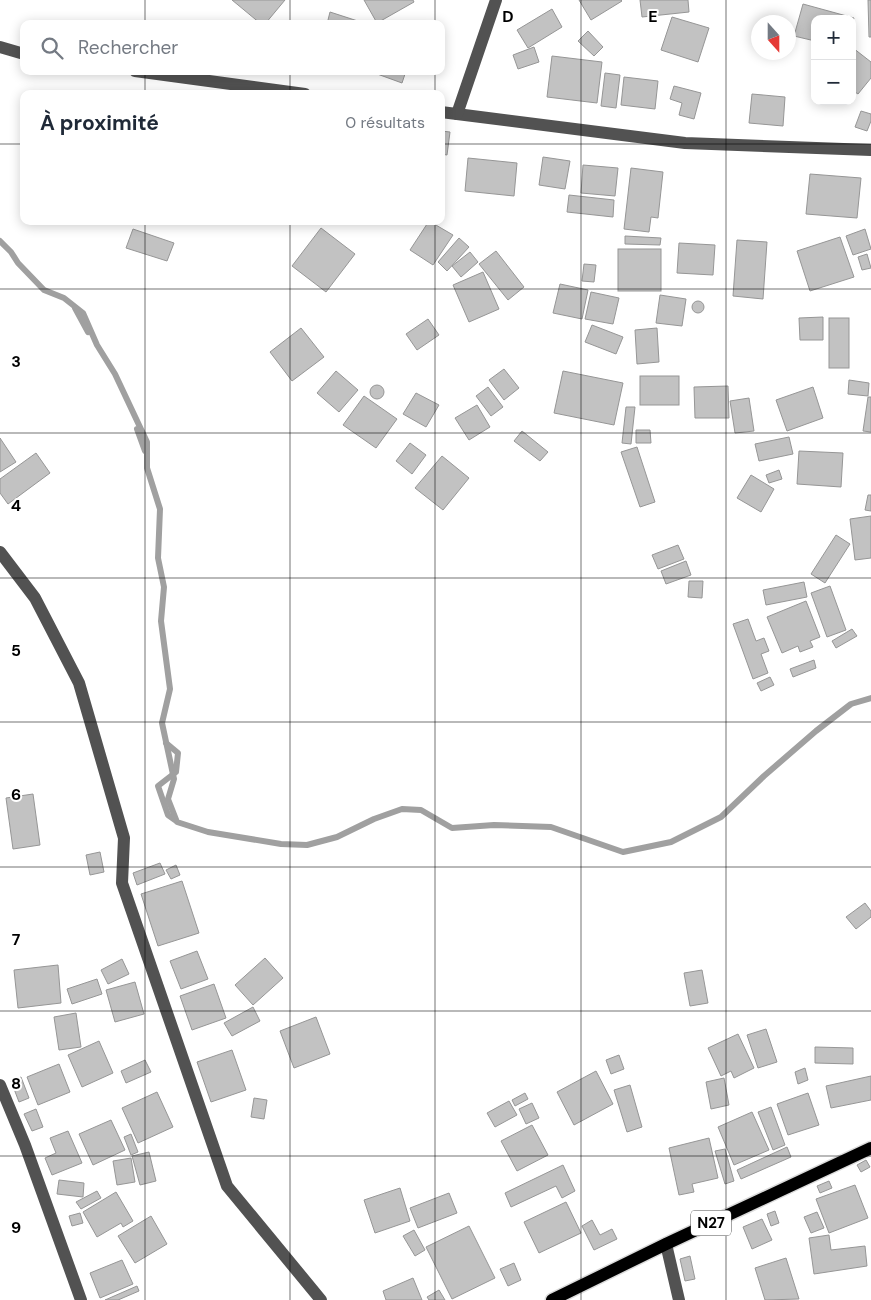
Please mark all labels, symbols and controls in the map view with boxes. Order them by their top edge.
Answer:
text: D [502,6,514,27]
text: E [648,6,658,27]
north arrow [751,15,796,60]
map controls [811,15,856,105]
button: + [811,15,856,60]
search box [20,20,445,75]
icon: search [38,34,66,62]
text: Rechercher [78,35,178,60]
button: − [811,60,856,105]
text: À proximité [40,109,159,137]
text: 0 résultats [345,112,425,133]
text: 3 [11,351,21,372]
text: 4 [11,495,21,516]
text: 5 [11,640,21,661]
text: 6 [11,784,21,805]
text: 7 [12,929,21,950]
text: 8 [11,1073,21,1094]
road number: N27 [691,1210,731,1236]
text: 9 [11,1217,21,1238]

